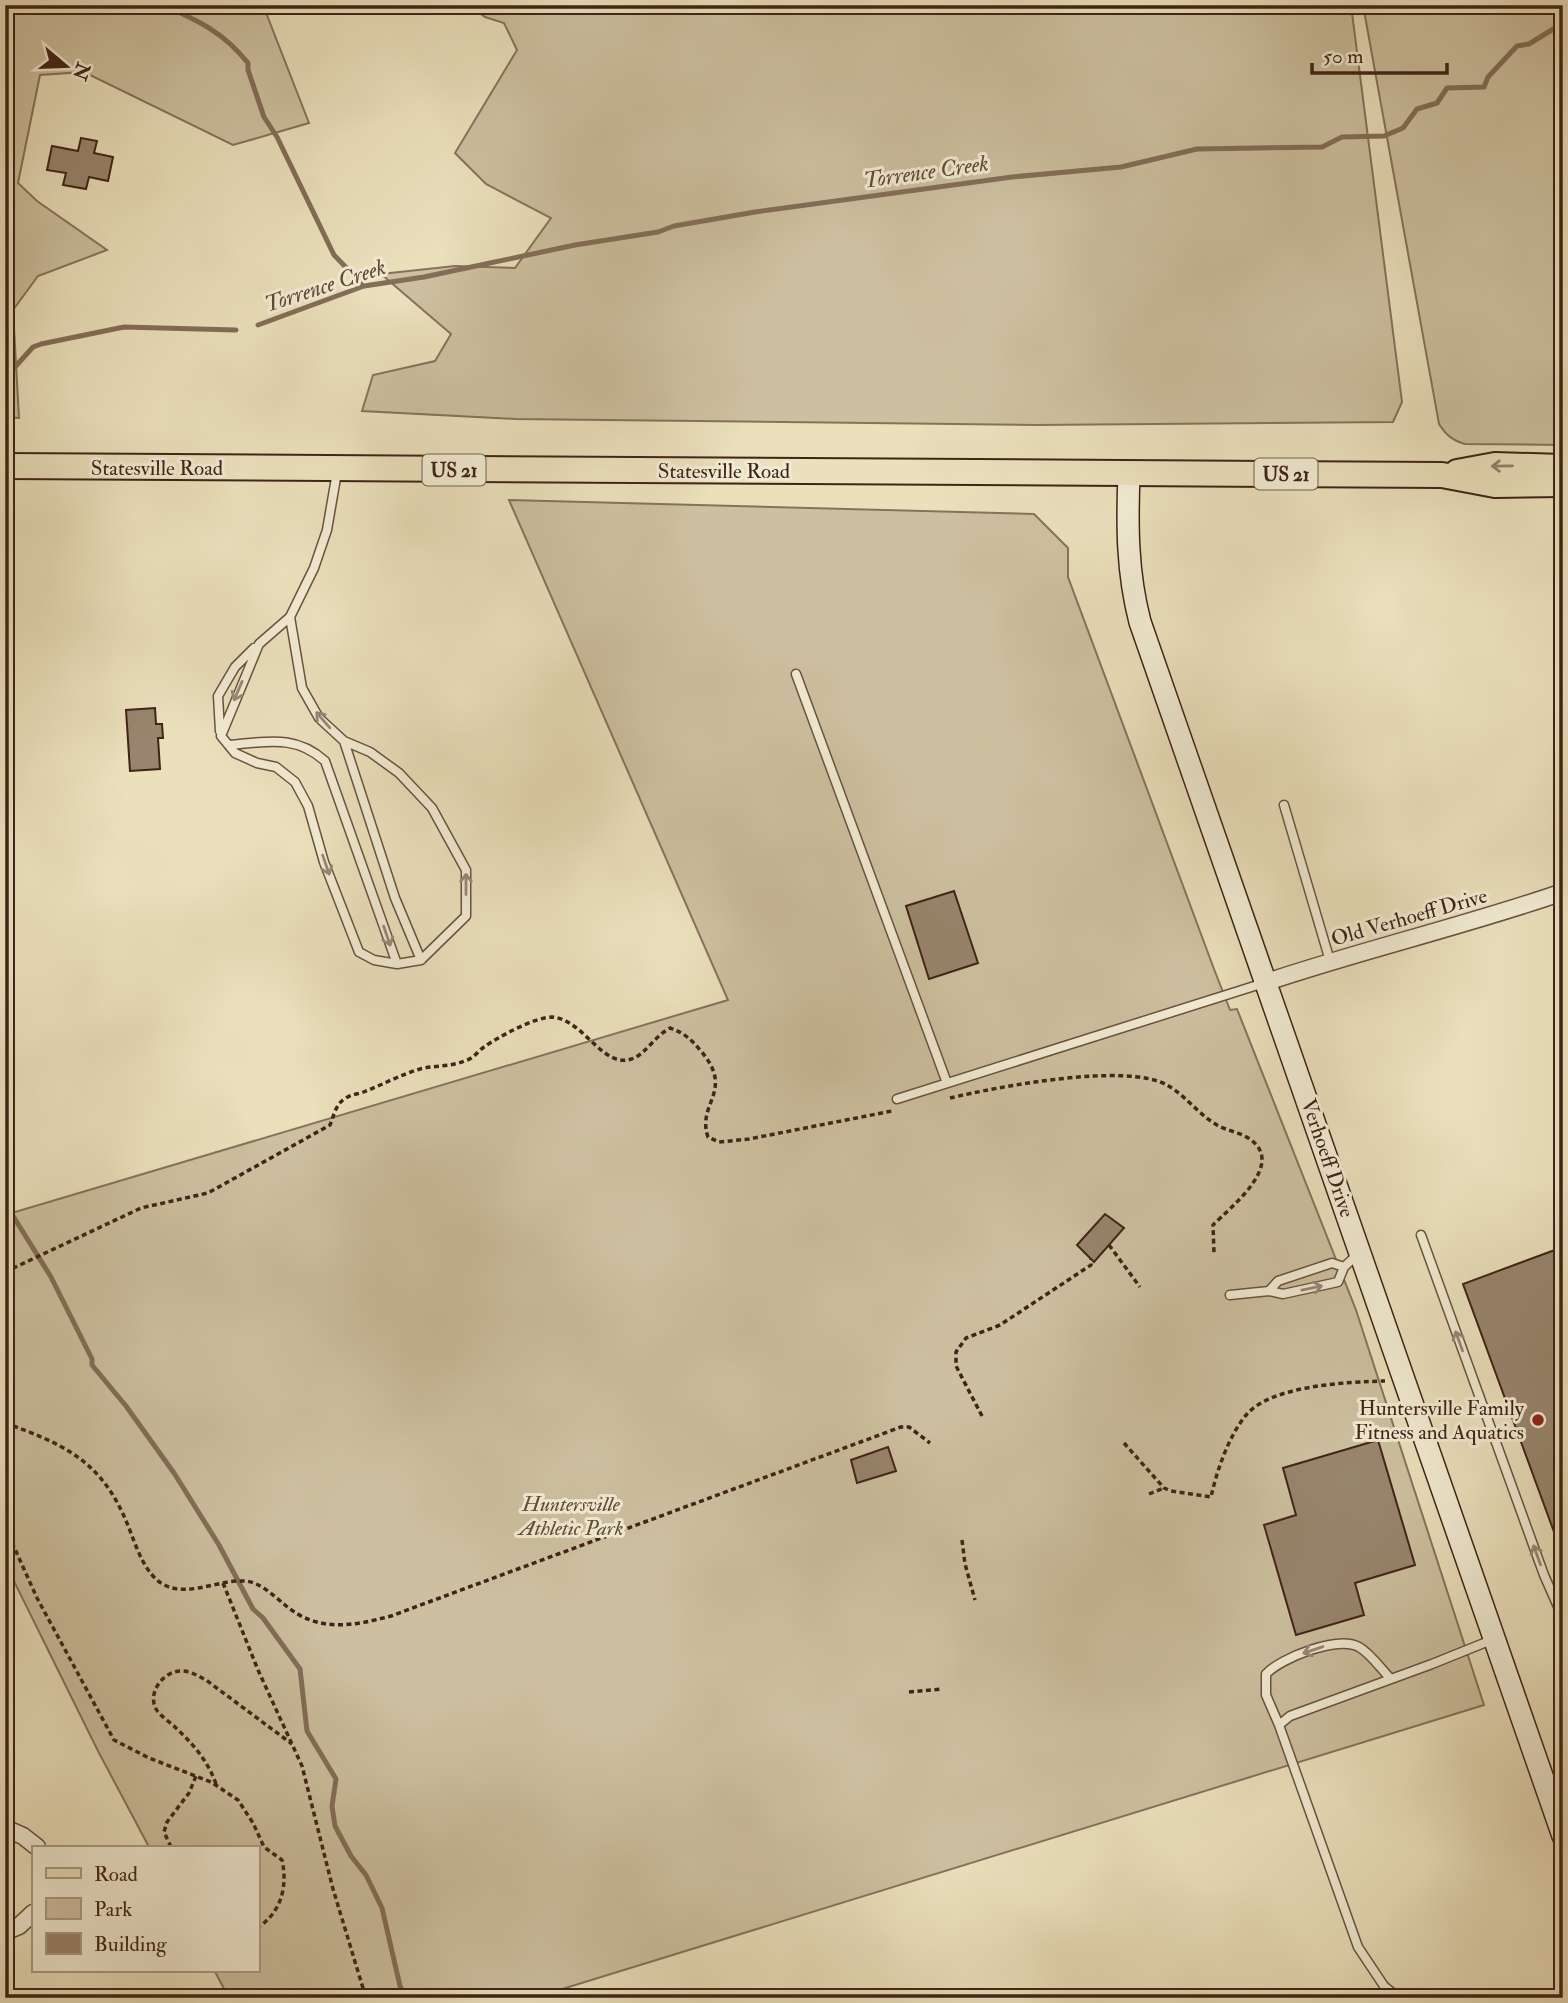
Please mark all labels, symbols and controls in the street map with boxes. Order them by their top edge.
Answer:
north arrow [32,32,102,102]
scale bar [1312,32,1447,76]
text: 50 m [1323,43,1364,70]
text: N [67,58,96,84]
water label: Torrence Creek [862,148,990,195]
water label: Torrence Creek [261,252,390,319]
road number: US 21 [422,454,486,485]
street label: Statesville Road [91,455,224,482]
street label: Statesville Road [658,458,791,485]
road number: US 21 [1254,458,1318,489]
one-way arrow [1491,459,1514,472]
one-way arrow [231,680,244,701]
one-way arrow [315,711,331,729]
one-way arrow [321,854,333,876]
one-way arrow [459,873,473,896]
street label: Old Verhoeff Drive [1328,882,1490,953]
one-way arrow [382,925,394,947]
street label: Verhoeff Drive [1295,1095,1361,1221]
one-way arrow [1300,1281,1323,1295]
one-way arrow [1452,1331,1465,1353]
place label: Huntersville Family Fitness and Aquatics [1355,1395,1525,1446]
marker: Huntersville Family Fitness and Aquatics [1530,1412,1546,1428]
park label: Huntersville Athletic Park [517,1491,623,1542]
one-way arrow [1530,1545,1542,1567]
one-way arrow [1303,1645,1325,1657]
legend [32,1846,259,1972]
text: Road [94,1861,139,1888]
text: Park [94,1896,132,1923]
text: Building [94,1931,167,1958]

